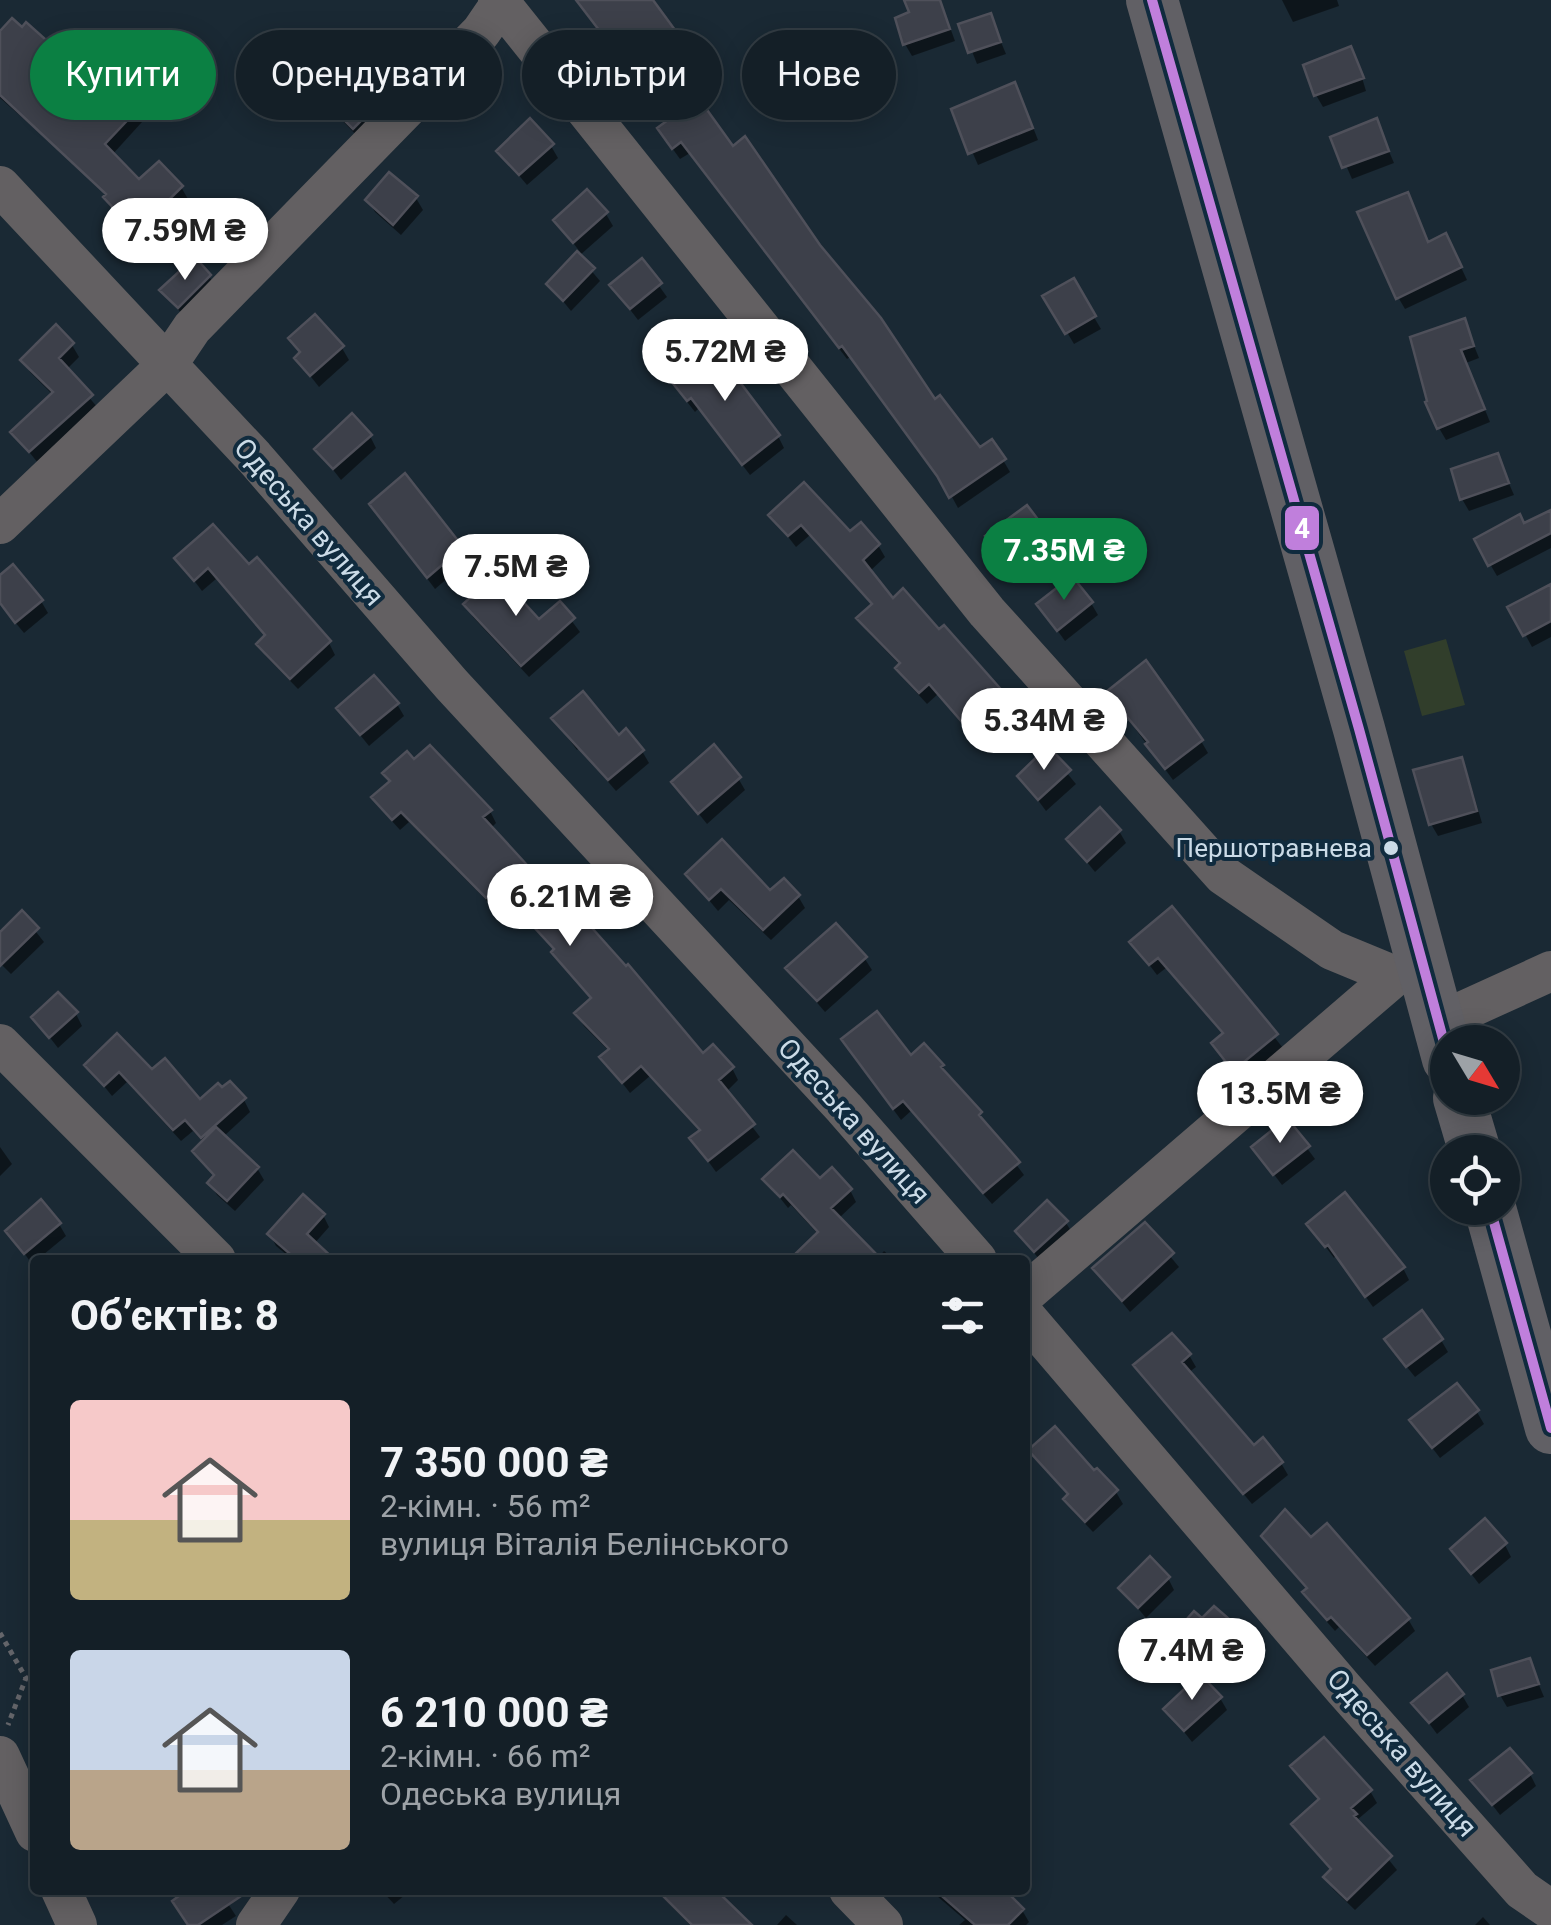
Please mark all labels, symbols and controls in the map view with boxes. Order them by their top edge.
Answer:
chip: Купити [30,30,216,120]
chip: Орендувати [236,30,502,120]
chip: Фільтри [522,30,722,120]
chip: Нове [742,30,896,120]
pin: 7.59M ₴ [93,198,277,283]
text: 7.59M ₴ [124,211,246,249]
pin: 5.72M ₴ [633,319,817,404]
text: 5.72M ₴ [664,332,786,370]
street label: Одеська вулиця [227,431,391,613]
line badge: 4 [1283,504,1321,552]
text: 4 [1294,512,1310,545]
pin: 7.35M ₴ [972,518,1156,603]
text: 7.35M ₴ [1003,531,1125,569]
pin: 7.5M ₴ [435,534,597,619]
text: 7.5M ₴ [464,547,568,585]
pin: 5.34M ₴ [952,688,1136,773]
text: 5.34M ₴ [983,701,1105,739]
place label: Першотравнева [1176,833,1372,863]
marker: Першотравнева [1381,838,1401,858]
pin: 6.21M ₴ [478,864,662,949]
text: 6.21M ₴ [509,877,631,915]
north arrow [1430,1025,1520,1115]
map controls [1430,1025,1520,1225]
street label: Одеська вулиця [771,1031,937,1211]
pin: 13.5M ₴ [1188,1061,1372,1146]
text: 13.5M ₴ [1219,1074,1341,1112]
button: locate [1430,1135,1520,1225]
icon: filters [935,1288,990,1343]
text: Об’єктів: 8 [70,1291,279,1340]
text: 7 350 000 ₴ [380,1438,608,1487]
icon: home [150,1440,270,1560]
text: 2-кімн. · 56 m² [380,1487,590,1525]
text: вулиця Віталія Белінського [380,1525,789,1563]
pin: 7.4M ₴ [1111,1618,1273,1703]
text: 7.4M ₴ [1140,1631,1244,1669]
street label: Одеська вулиця [1320,1662,1484,1844]
text: 6 210 000 ₴ [380,1688,608,1737]
icon: home [150,1690,270,1810]
text: 2-кімн. · 66 m² [380,1737,590,1775]
text: Одеська вулиця [380,1775,621,1813]

